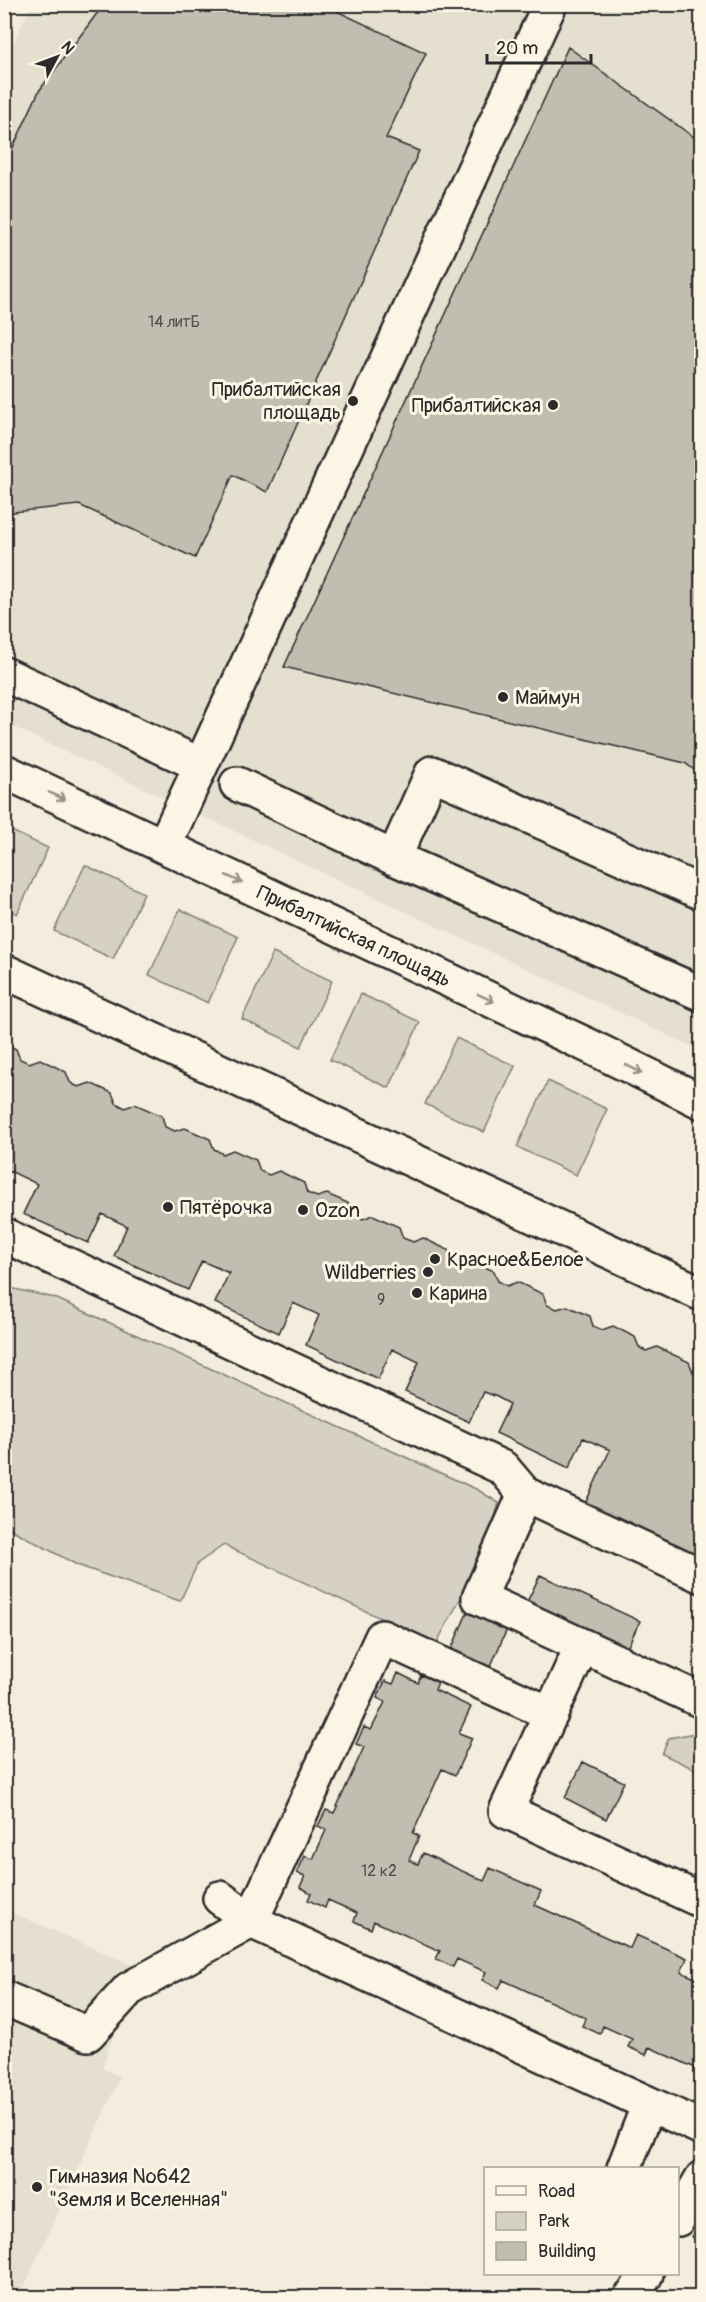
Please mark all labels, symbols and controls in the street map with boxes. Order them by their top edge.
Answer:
north arrow [27,27,87,87]
scale bar [487,27,590,65]
text: N [56,37,79,59]
text: 20 m [496,37,538,60]
house number: 14 литБ [148,312,200,332]
place label: Прибалтийская площадь [212,377,341,425]
place label: Прибалтийская [412,393,541,418]
marker: Прибалтийская площадь [346,394,360,408]
marker: Прибалтийская [546,398,560,412]
place label: Маймун [515,685,580,710]
marker: Маймун [496,690,510,704]
one-way arrow [48,791,66,803]
one-way arrow [224,874,242,886]
street label: Прибалтийская площадь [253,880,455,992]
one-way arrow [477,993,495,1004]
one-way arrow [625,1063,643,1075]
place label: Пятёрочка [180,1195,272,1220]
place label: Ozon [315,1198,360,1223]
marker: Пятёрочка [161,1200,175,1214]
marker: Ozon [296,1203,310,1217]
place label: Красное&Белое [447,1247,584,1272]
marker: Красное&Белое [428,1252,442,1266]
place label: Wildberries [324,1260,416,1285]
marker: Wildberries [421,1265,435,1279]
place label: Карина [429,1281,487,1306]
marker: Карина [410,1286,424,1300]
house number: 9 [377,1290,385,1310]
house number: 12 к2 [361,1861,397,1881]
place label: Гимназия №642 "Земля и Вселенная" [49,2164,228,2212]
legend [484,2167,679,2275]
marker: Гимназия №642 "Земля и Вселенная" [30,2180,44,2194]
text: Road [538,2180,575,2203]
text: Park [538,2210,570,2233]
text: Building [538,2240,596,2263]

